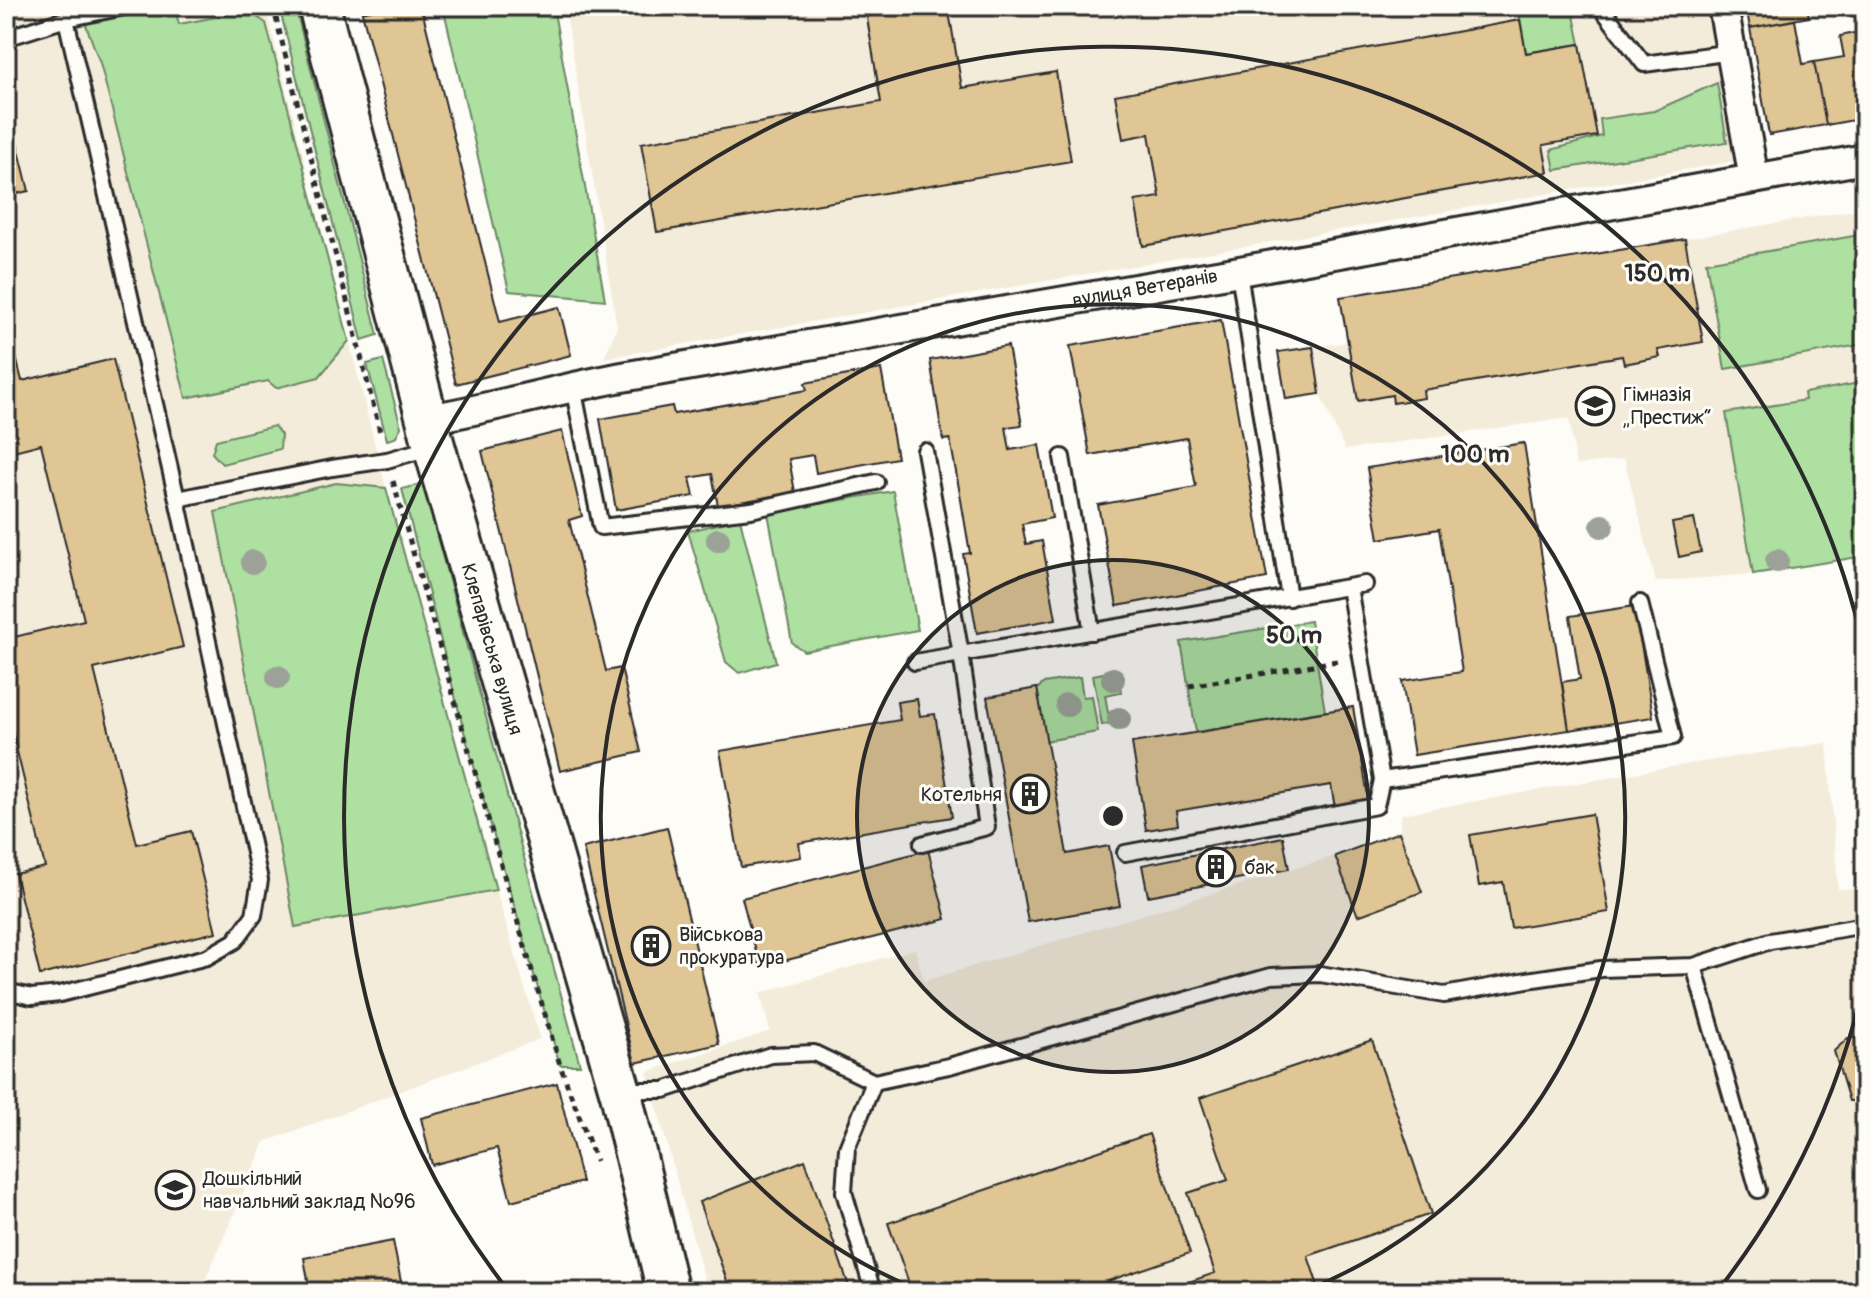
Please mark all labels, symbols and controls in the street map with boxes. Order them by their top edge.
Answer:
text: 150 m [1624,259,1690,288]
street label: вулиця Ветеранів [1070,263,1220,312]
place label: Гімназія „Престиж“ [1623,382,1712,430]
school or university icon: Гімназія „Престиж“ [1574,385,1616,427]
text: 100 m [1441,440,1509,469]
street label: Клепарівська вулиця [456,560,529,738]
text: 50 m [1266,621,1322,650]
building icon: Котельня [1009,773,1051,815]
place label: Котельня [921,782,1002,807]
centre of rings [1099,802,1127,830]
building icon: бак [1195,846,1237,888]
place label: бак [1244,855,1275,880]
place label: Військова прокуратура [679,922,784,970]
building icon: Військова прокуратура [630,925,672,967]
place label: Дошкільний навчальний заклад №96 [202,1166,416,1214]
school or university icon: Дошкільний навчальний заклад №96 [154,1169,196,1211]

